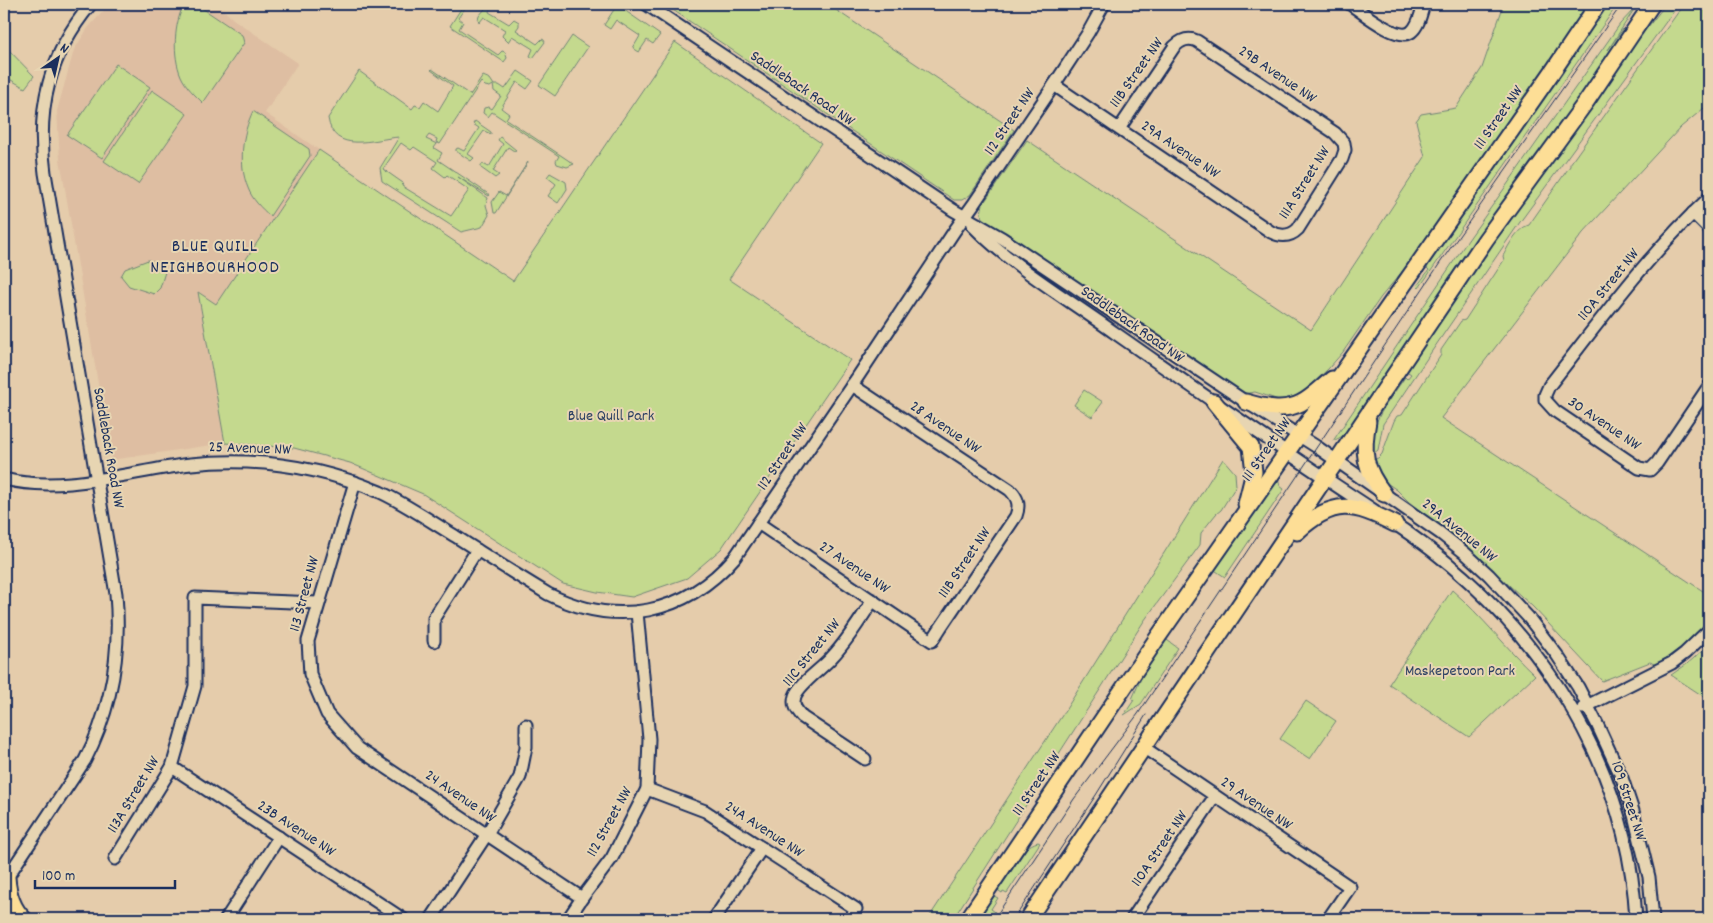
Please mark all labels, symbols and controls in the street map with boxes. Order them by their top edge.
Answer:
north arrow [32,32,82,82]
street label: 111B Street NW [1104,32,1170,113]
text: N [56,39,73,59]
street label: 29B Avenue NW [1233,40,1321,110]
street label: Saddleback Road NW [745,45,860,133]
street label: 111 Street NW [1468,81,1530,155]
street label: 112 Street NW [979,83,1042,160]
street label: 29A Avenue NW [1136,115,1225,186]
street label: 111A Street NW [1273,141,1337,224]
district label: BLUE QUILL NEIGHBOURHOOD [150,235,280,281]
street label: 110A Street NW [1572,243,1646,326]
street label: Saddleback Road NW [1075,281,1189,370]
street label: Saddleback Road NW [86,386,130,511]
street label: 30 Avenue NW [1563,391,1646,457]
street label: 28 Avenue NW [905,396,986,461]
park label: Blue Quill Park [568,405,654,428]
street label: 111 Street NW [1236,413,1298,487]
street label: 112 Street NW [752,418,815,495]
street label: 25 Avenue NW [208,436,292,462]
street label: 29A Avenue NW [1416,493,1502,569]
street label: 111B Street NW [933,522,998,603]
street label: 27 Avenue NW [814,536,895,601]
street label: 113 Street NW [284,553,326,634]
street label: 111C Street NW [777,613,847,692]
park label: Maskepetoon Park [1405,660,1515,683]
street label: 111 Street NW [1007,746,1068,821]
street label: 113A Street NW [102,751,166,838]
street label: 109 Street NW [1604,758,1652,845]
street label: 24 Avenue NW [420,765,501,830]
street label: 29 Avenue NW [1215,771,1297,837]
street label: 112 Street NW [581,782,639,861]
street label: 23B Avenue NW [252,795,341,864]
street label: 24A Avenue NW [720,796,809,865]
street label: 110A Street NW [1126,806,1195,892]
scale bar [35,858,175,890]
text: 100 m [42,866,75,888]

